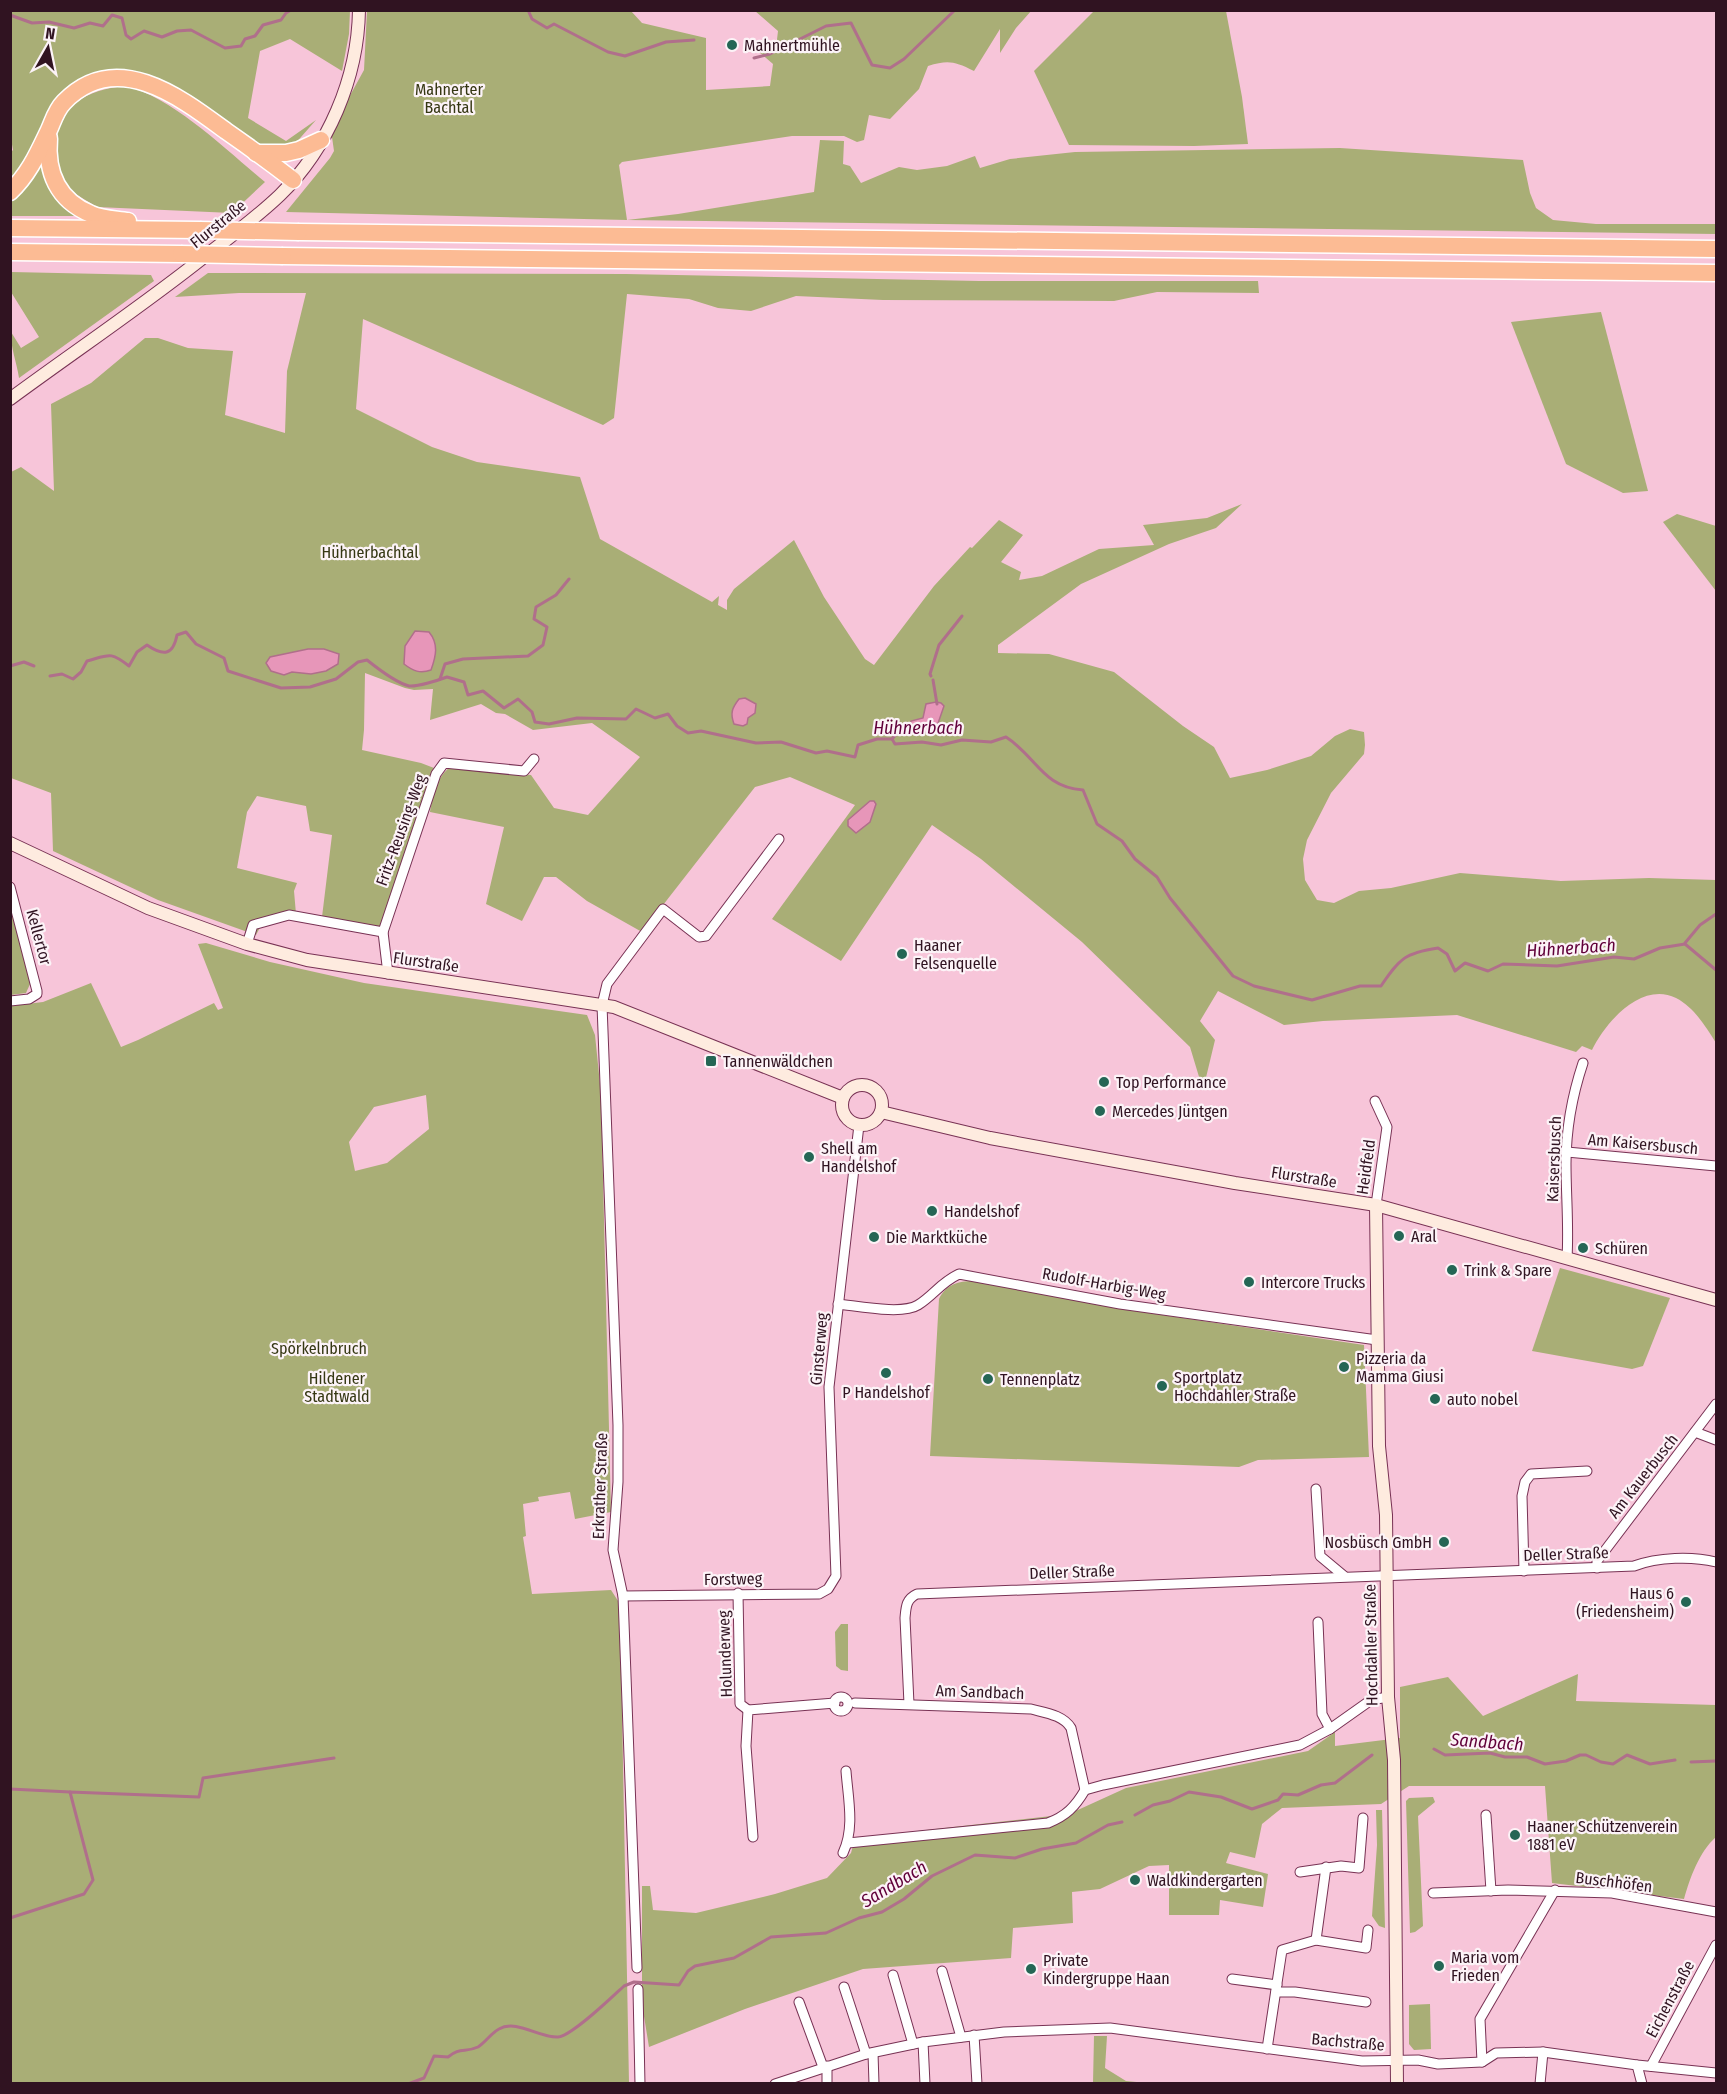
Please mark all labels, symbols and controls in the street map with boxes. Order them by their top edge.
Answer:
north arrow [18,18,78,78]
text: N [44,24,56,44]
place label: Mahnertmühle [744,36,840,55]
marker: Mahnertmühle [725,38,739,52]
park label: Mahnerter Bachtal [415,80,483,117]
street label: Flurstraße [186,196,250,252]
park label: Hühnerbachtal [322,543,418,562]
water label: Hühnerbach [873,717,963,739]
street label: Fritz-Reusing-Weg [372,771,430,888]
street label: Kellertor [22,907,56,967]
water label: Hühnerbach [1525,934,1617,962]
place label: Haaner Felsenquelle [914,936,997,973]
marker: Haaner Felsenquelle [895,947,909,961]
street label: Flurstraße [392,948,460,976]
place label: Tannenwäldchen [723,1052,833,1071]
marker: Tannenwäldchen [704,1054,718,1068]
place label: Top Performance [1116,1073,1226,1092]
marker: Top Performance [1097,1075,1111,1089]
place label: Mercedes Jüntgen [1112,1102,1228,1121]
marker: Mercedes Jüntgen [1093,1104,1107,1118]
street label: Kaisersbusch [1543,1116,1565,1202]
street label: Am Kaisersbusch [1587,1130,1699,1158]
street label: Heidfeld [1353,1138,1379,1196]
place label: Shell am Handelshof [821,1139,897,1176]
marker: Shell am Handelshof [802,1150,816,1164]
street label: Flurstraße [1270,1162,1338,1192]
place label: Handelshof [944,1202,1020,1221]
marker: Handelshof [925,1204,939,1218]
place label: Aral [1411,1227,1436,1246]
place label: Die Marktküche [886,1228,987,1247]
marker: Aral [1392,1229,1406,1243]
marker: Die Marktküche [867,1230,881,1244]
place label: Schüren [1595,1239,1648,1258]
marker: Schüren [1576,1241,1590,1255]
place label: Trink & Spare [1464,1261,1552,1280]
marker: Trink & Spare [1445,1263,1459,1277]
street label: Rudolf-Harbig-Weg [1041,1264,1168,1304]
place label: Intercore Trucks [1261,1273,1366,1292]
marker: Intercore Trucks [1242,1275,1256,1289]
street label: Ginsterweg [806,1311,832,1386]
park label: Spörkelnbruch [271,1339,367,1358]
place label: Pizzeria da Mamma Giusi [1356,1349,1444,1386]
marker: Pizzeria da Mamma Giusi [1337,1360,1351,1374]
marker: P Handelshof [879,1366,893,1380]
place label: Sportplatz Hochdahler Straße [1174,1368,1296,1405]
park label: Hildener Stadtwald [304,1369,370,1406]
place label: Tennenplatz [1000,1370,1080,1389]
marker: Tennenplatz [981,1372,995,1386]
marker: Sportplatz Hochdahler Straße [1155,1379,1169,1393]
place label: P Handelshof [842,1383,931,1402]
place label: auto nobel [1447,1390,1518,1409]
marker: auto nobel [1428,1392,1442,1406]
street label: Am Kauerbusch [1604,1430,1682,1522]
street label: Erkrather Straße [589,1432,611,1540]
place label: Nosbüsch GmbH [1325,1533,1432,1552]
marker: Nosbüsch GmbH [1437,1535,1451,1549]
street label: Deller Straße [1523,1543,1609,1565]
street label: Deller Straße [1029,1561,1115,1583]
street label: Forstweg [704,1569,763,1589]
street label: Hochdahler Straße [1360,1584,1382,1706]
place label: Haus 6 (Friedensheim) [1576,1584,1674,1621]
marker: Haus 6 (Friedensheim) [1679,1595,1693,1609]
street label: Holunderweg [714,1610,736,1698]
street label: Am Sandbach [935,1681,1025,1703]
water label: Sandbach [1449,1728,1524,1756]
place label: Haaner Schützenverein 1881 eV [1527,1817,1678,1854]
marker: Haaner Schützenverein 1881 eV [1508,1828,1522,1842]
water label: Sandbach [856,1856,931,1913]
street label: Buschhöfen [1575,1868,1653,1896]
place label: Waldkindergarten [1147,1871,1263,1890]
marker: Waldkindergarten [1128,1873,1142,1887]
place label: Maria vom Frieden [1451,1948,1519,1985]
place label: Private Kindergruppe Haan [1043,1951,1170,1988]
street label: Eichenstraße [1642,1957,1698,2041]
marker: Maria vom Frieden [1432,1959,1446,1973]
marker: Private Kindergruppe Haan [1024,1962,1038,1976]
street label: Bachstraße [1311,2029,1385,2055]

